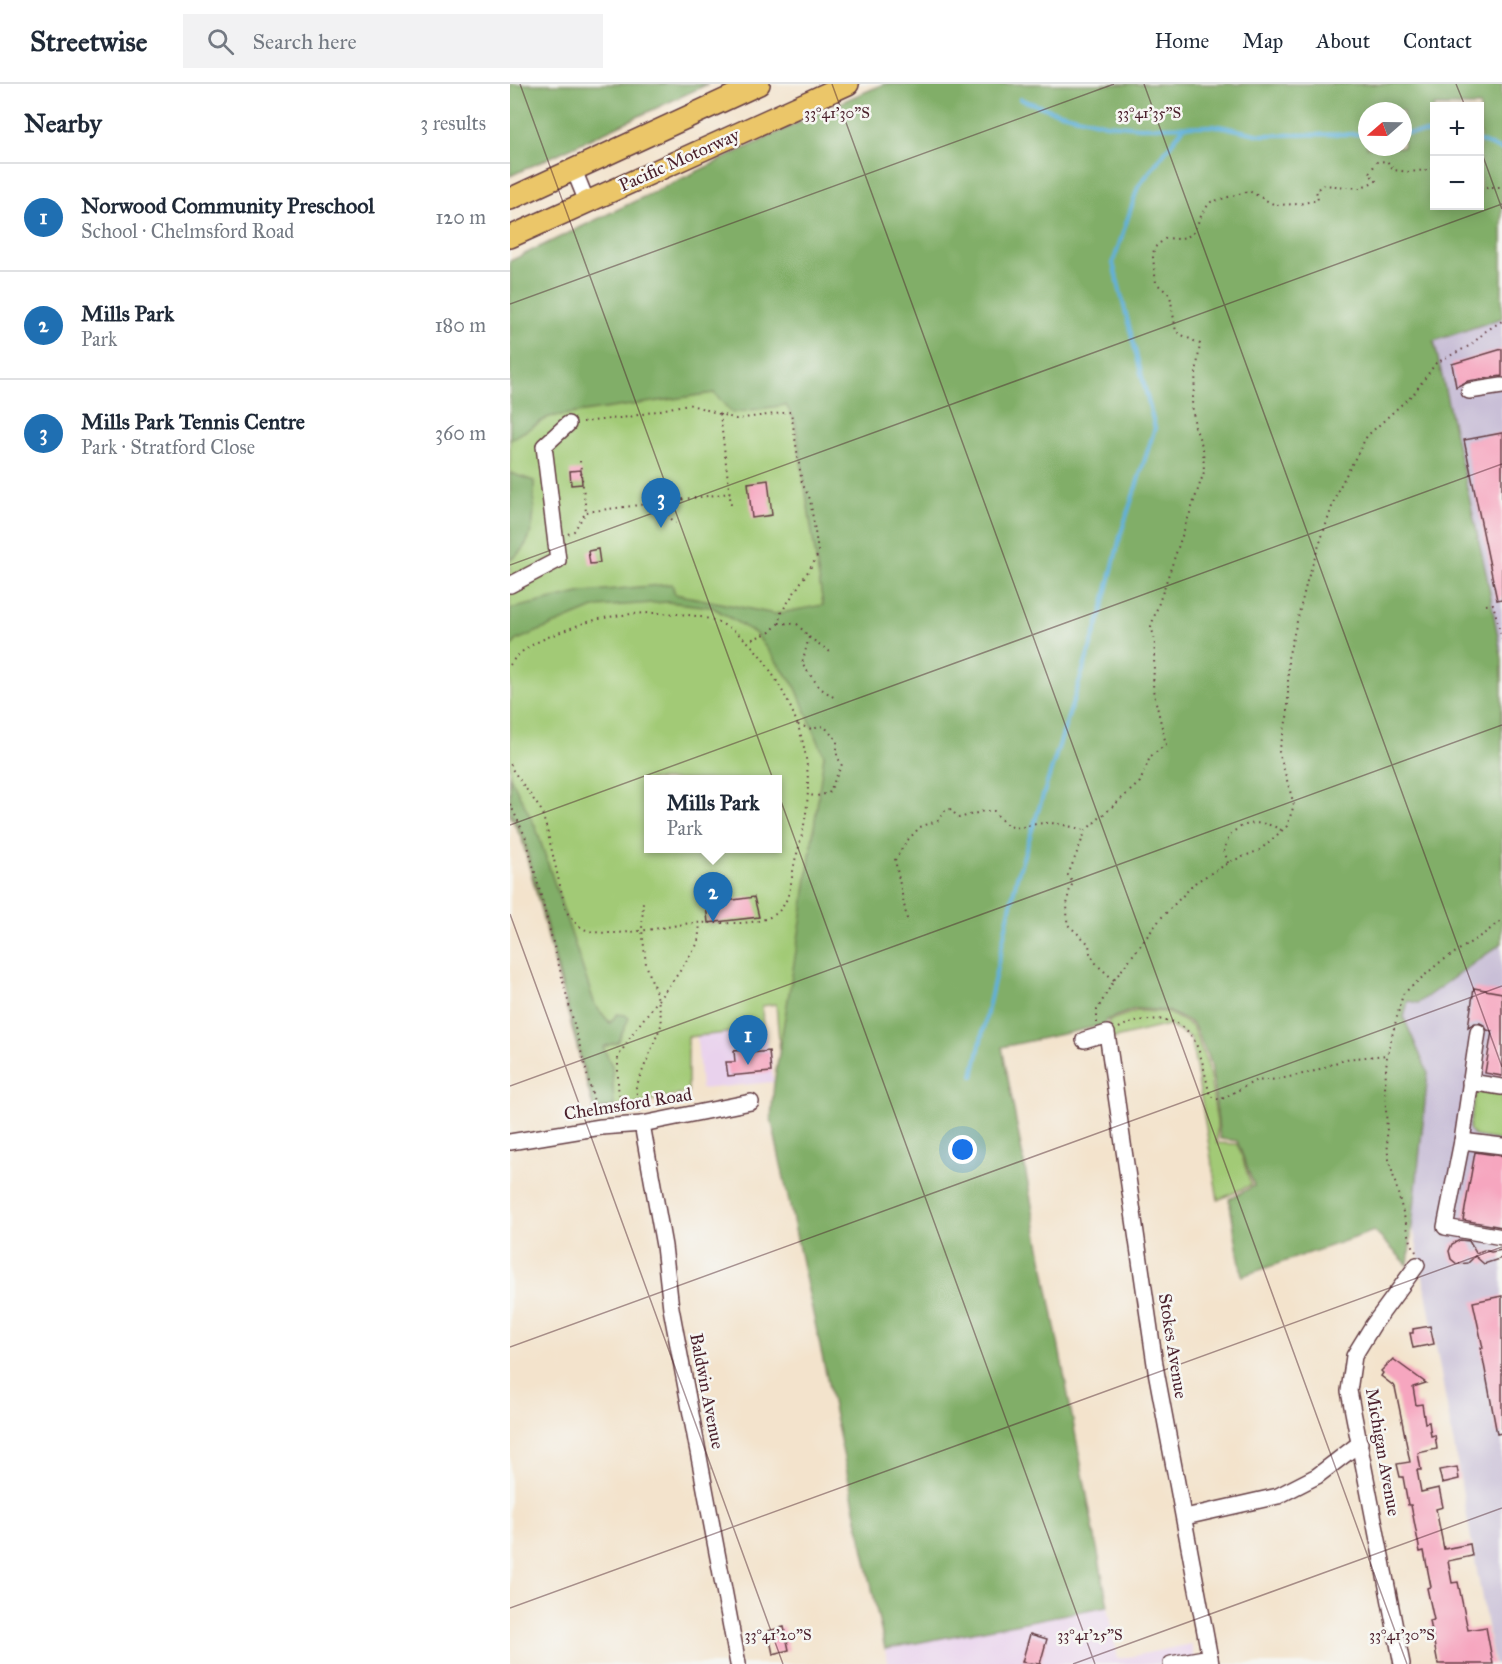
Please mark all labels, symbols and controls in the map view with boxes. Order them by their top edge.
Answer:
search box [183,14,603,68]
text: Streetwise [30,24,147,59]
icon: search [204,25,237,58]
text: Search here [252,28,357,55]
text: Home [1154,28,1209,54]
text: Map [1242,28,1283,54]
text: About [1316,28,1370,54]
text: Contact [1403,28,1472,54]
north arrow [1358,102,1412,156]
map controls [1430,102,1484,210]
button: + [1430,102,1484,156]
text: 33°41'30"S [804,104,870,122]
text: 33°41'35"S [1117,104,1181,122]
text: Nearby [24,107,102,139]
text: 3 results [420,111,486,135]
street label: Pacific Motorway [615,123,743,196]
button: − [1430,156,1484,210]
text: Norwood Community Preschool [81,192,374,219]
text: 1 [40,205,47,229]
text: 120 m [435,205,486,229]
text: School · Chelmsford Road [81,219,294,243]
text: Mills Park [81,300,174,327]
text: 2 [39,313,48,337]
text: 180 m [435,313,486,337]
text: Park [81,327,117,351]
text: Mills Park Tennis Centre [81,408,305,435]
text: 3 [40,421,48,445]
text: 360 m [435,421,486,445]
text: Park · Stratford Close [81,435,255,459]
pin: 3 [642,478,680,528]
popup [644,775,782,853]
text: Mills Park [666,789,760,816]
text: Park [666,816,703,840]
pin: 2 [694,872,732,922]
pin: 1 [728,1016,768,1065]
street label: Chelmsford Road [562,1083,694,1125]
your location [948,1135,977,1164]
street label: Stokes Avenue [1154,1292,1192,1400]
street label: Baldwin Avenue [685,1331,729,1451]
street label: Michigan Avenue [1360,1386,1405,1518]
text: 33°41'20"S [744,1626,812,1644]
text: 33°41'25"S [1057,1626,1123,1644]
text: 33°41'30"S [1369,1626,1435,1644]

